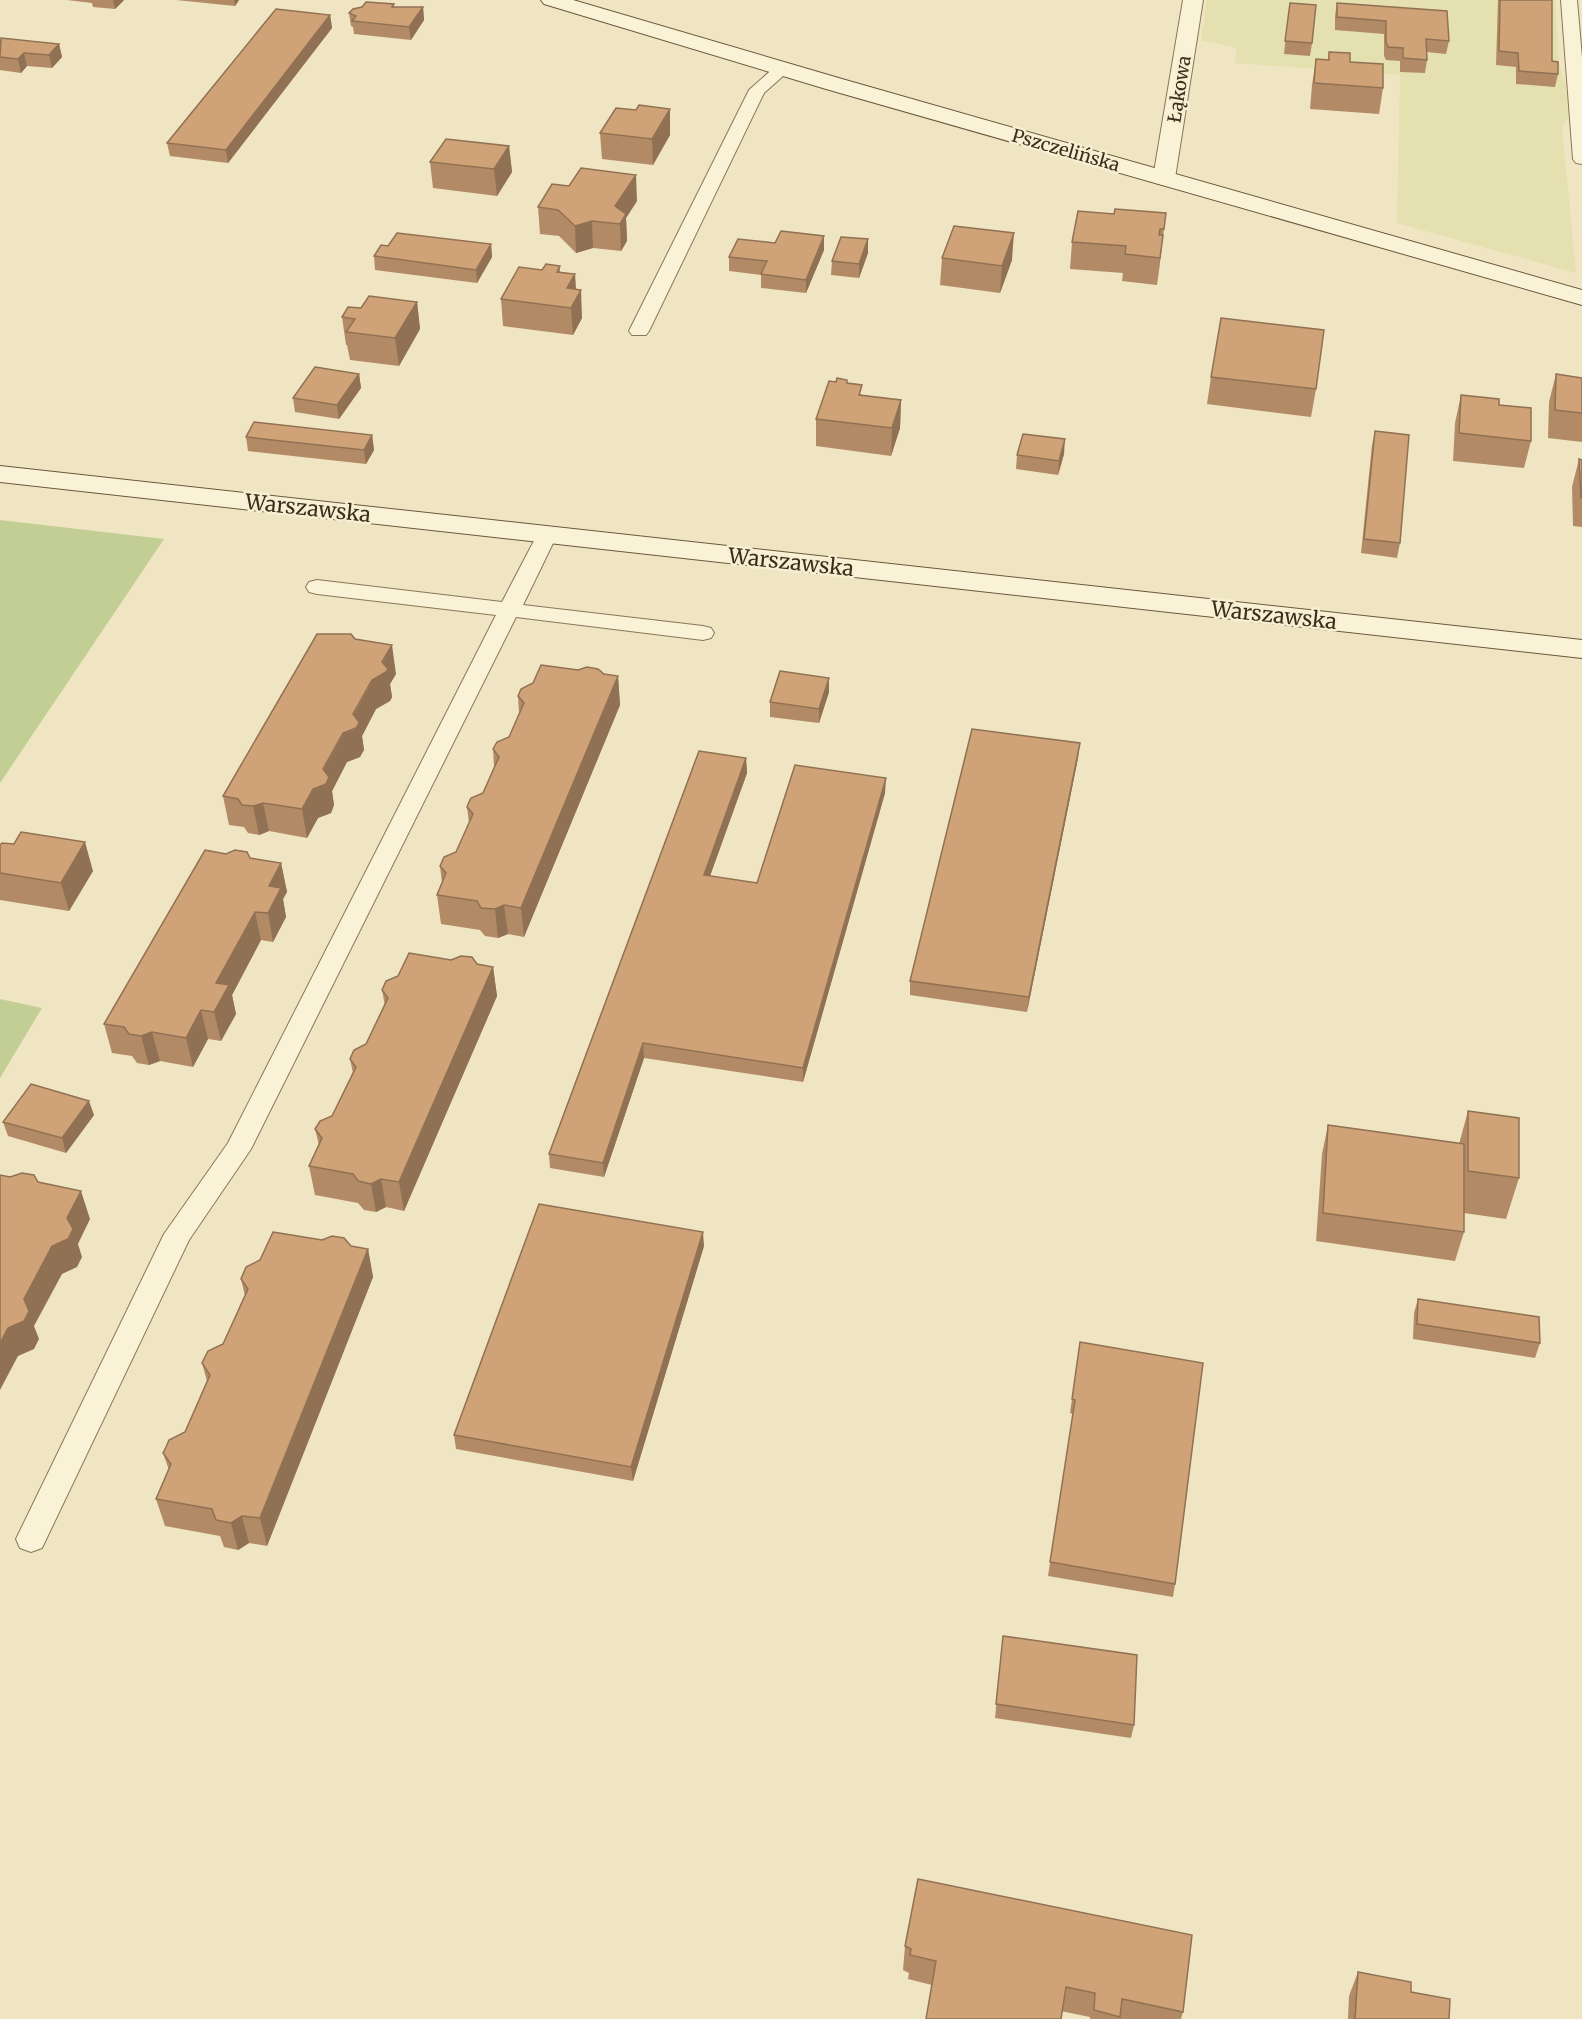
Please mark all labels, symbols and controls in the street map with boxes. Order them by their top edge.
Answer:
street label: Łąkowa [1162,53,1196,124]
street label: Pszczelińska [1009,124,1123,176]
street label: Warszawska [243,488,372,528]
street label: Warszawska [726,542,855,582]
street label: Warszawska [1209,595,1338,635]

